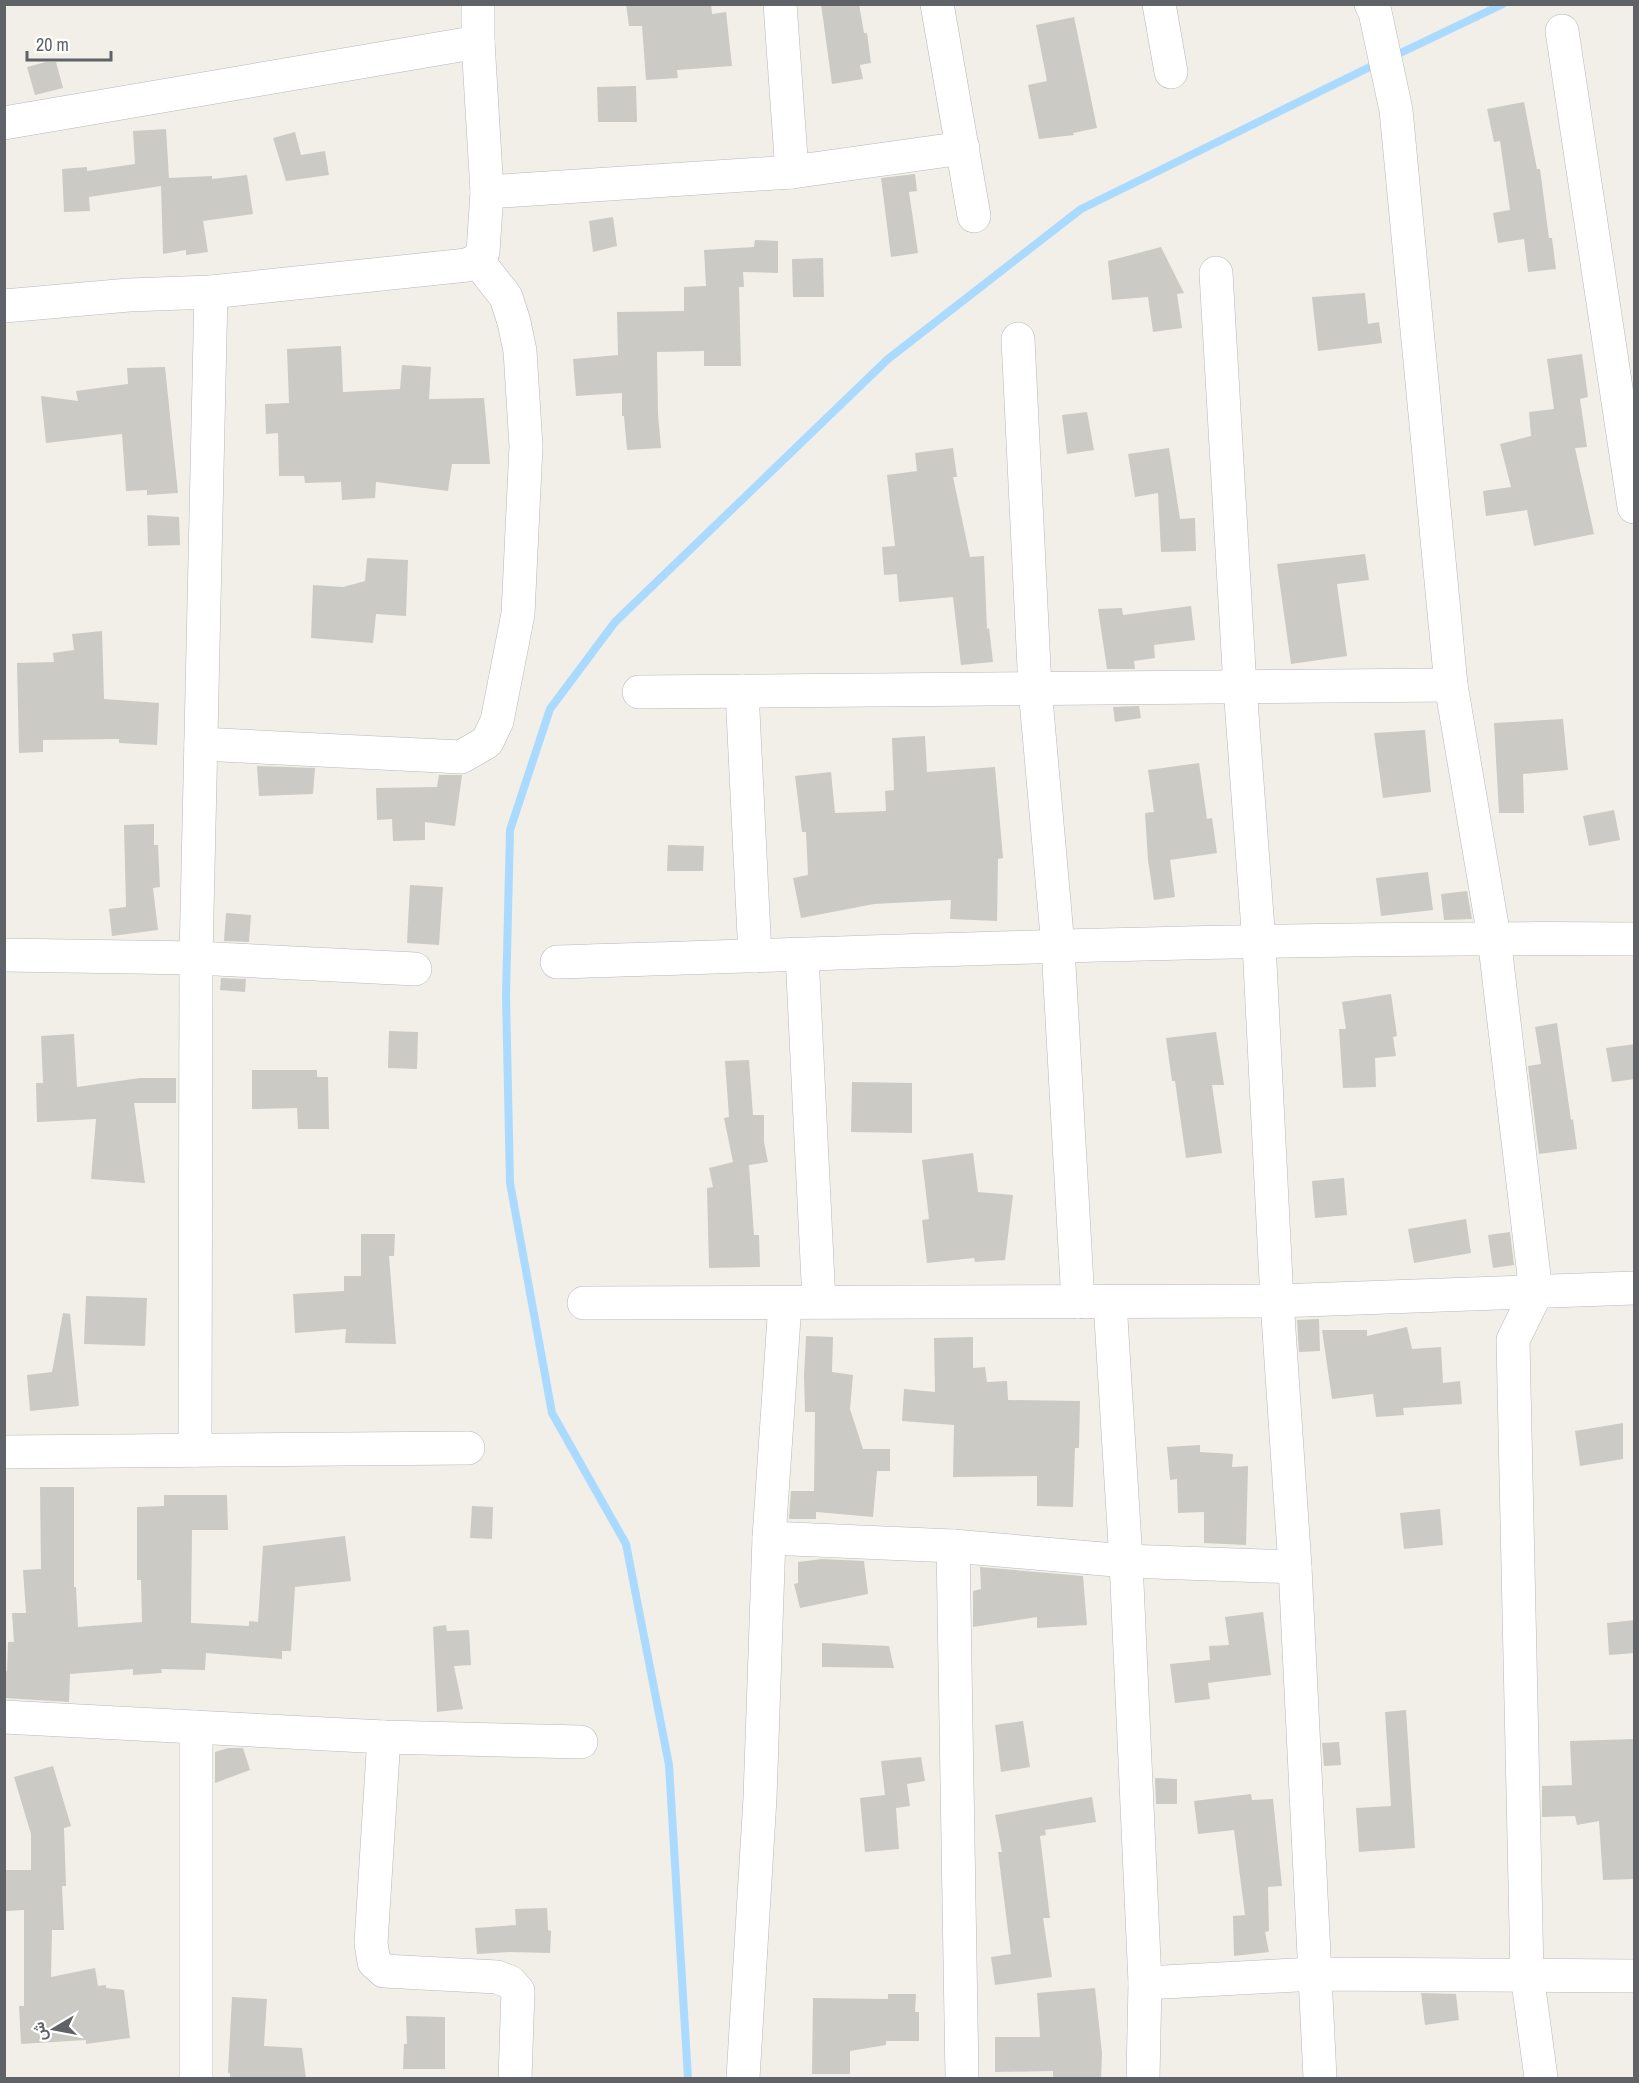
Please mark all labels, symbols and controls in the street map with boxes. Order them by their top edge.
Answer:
scale bar [27,24,111,62]
text: 20 m [36,32,69,57]
north arrow [24,1999,84,2059]
text: ش [27,2020,52,2043]

